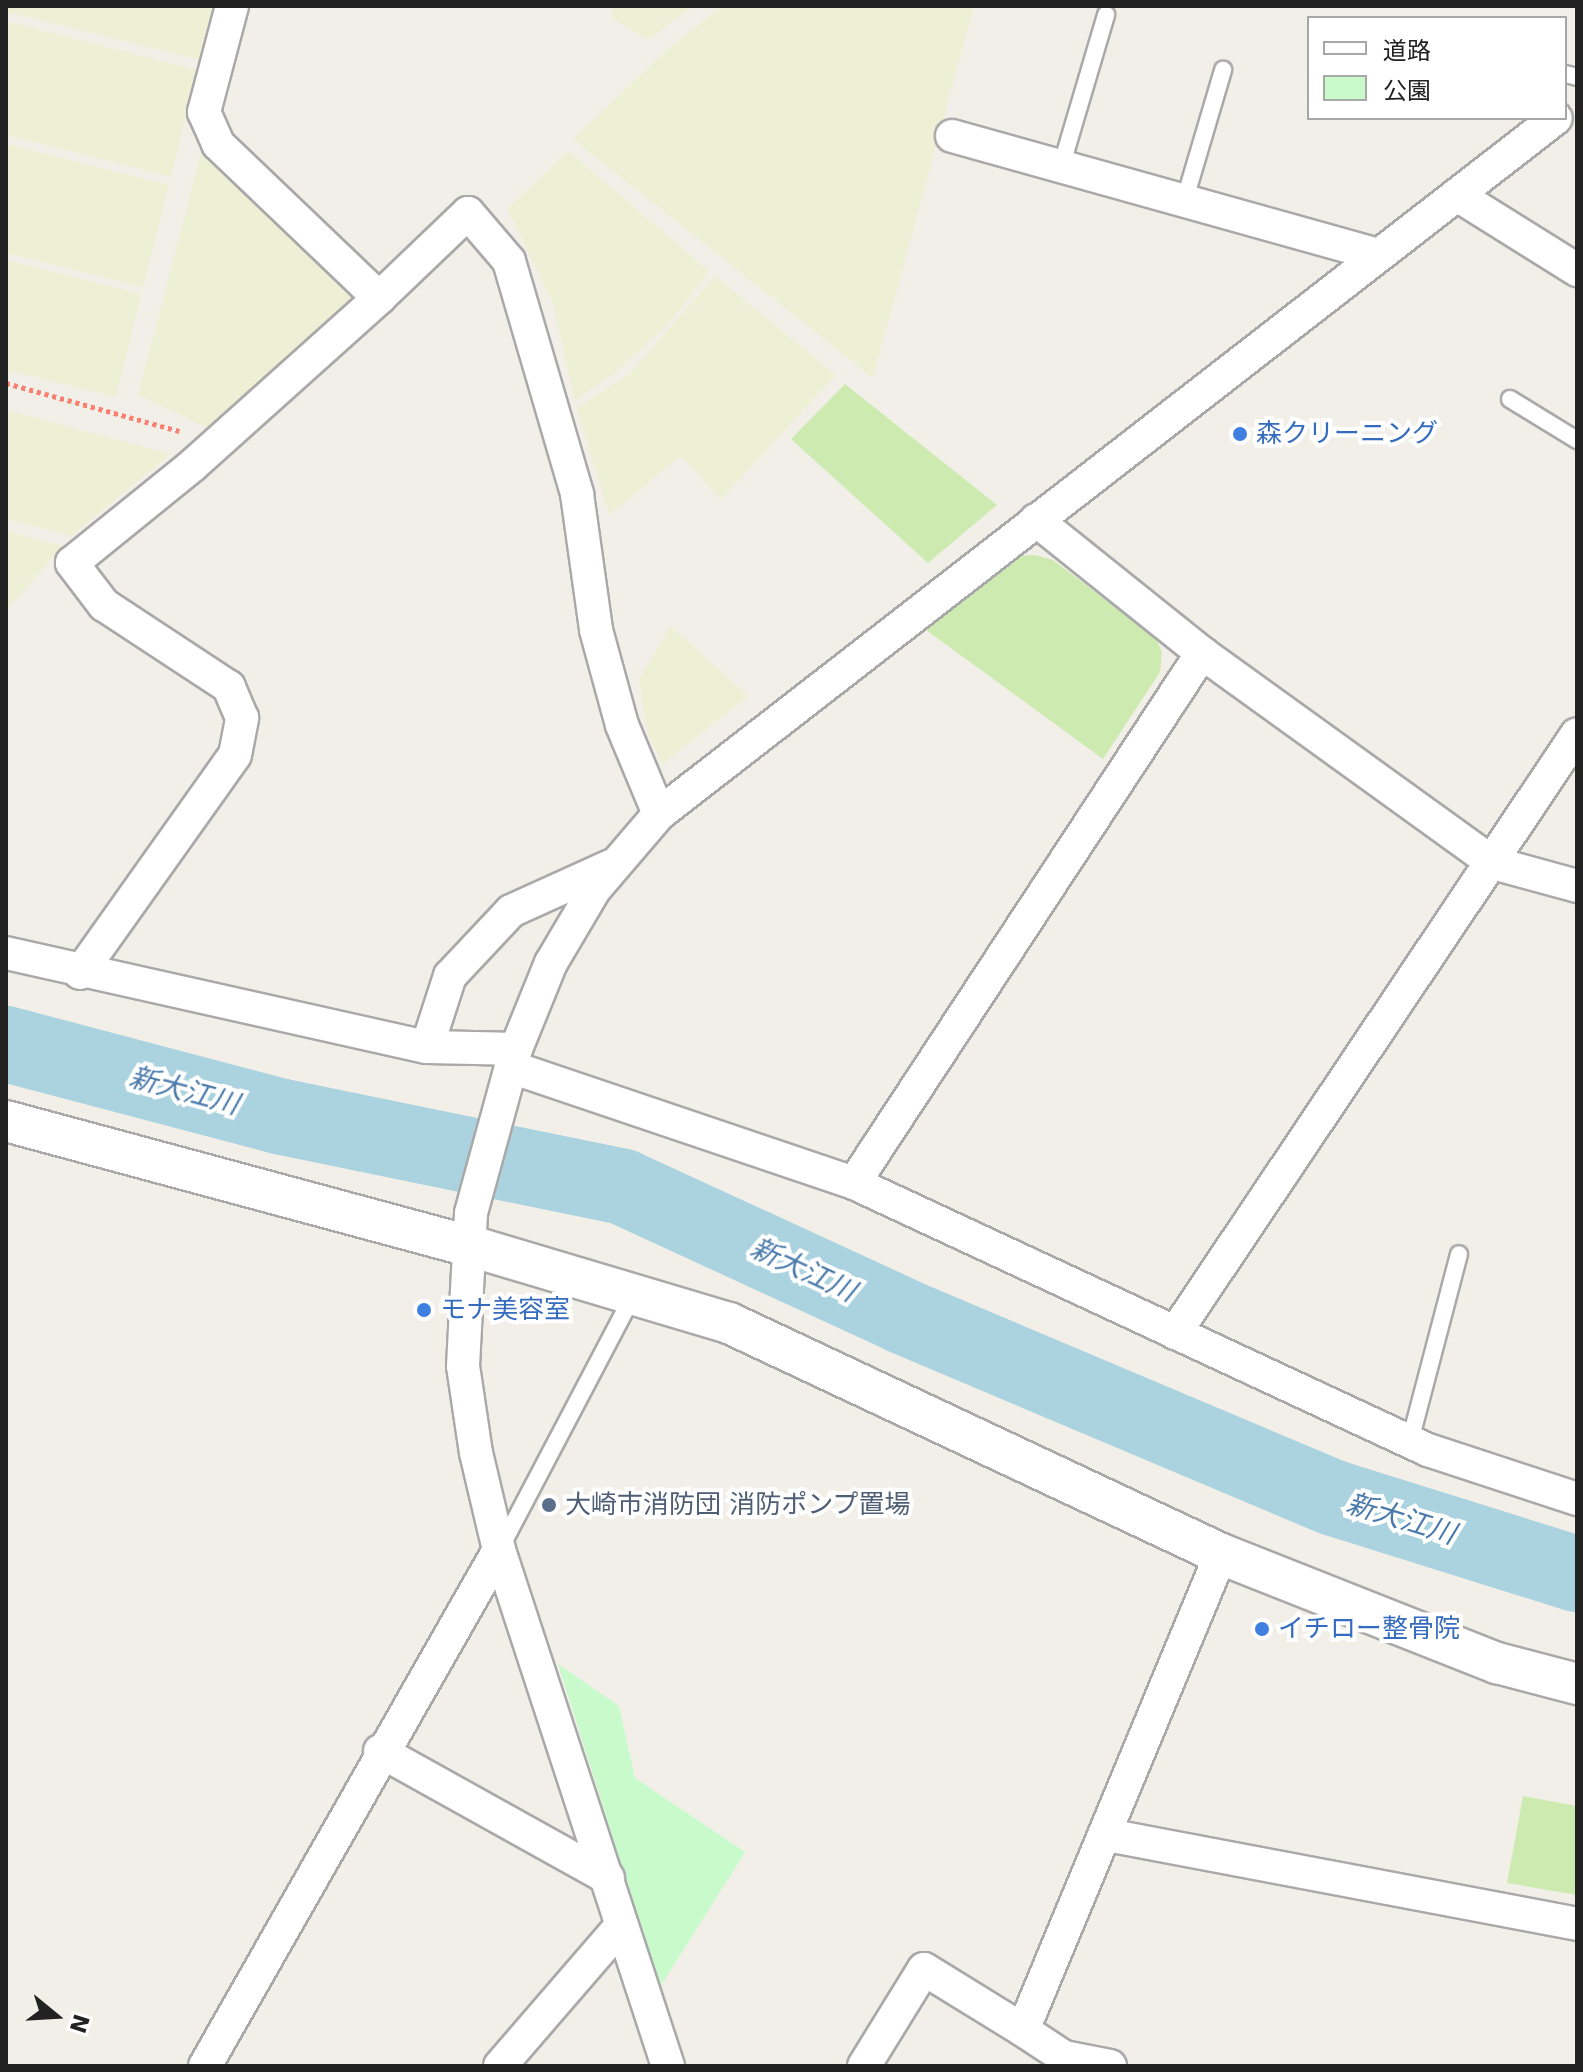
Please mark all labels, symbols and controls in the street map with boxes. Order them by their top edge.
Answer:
legend [1307,16,1567,120]
text: 道路 [1383,37,1431,65]
text: 公園 [1383,77,1431,105]
place label: 森クリーニング [1256,418,1438,450]
marker: 森クリーニング [1231,425,1249,443]
water label: 新大江川 [126,1060,242,1122]
water label: 新大江川 [745,1231,861,1309]
place label: モナ美容室 [440,1294,570,1326]
marker: モナ美容室 [415,1301,433,1319]
water label: 新大江川 [1343,1487,1459,1551]
place label: 大崎市消防団 消防ポンプ置場 [565,1489,911,1521]
marker: 大崎市消防団 消防ポンプ置場 [540,1496,558,1514]
place label: イチロー整骨院 [1278,1613,1460,1645]
marker: イチロー整骨院 [1253,1620,1271,1638]
north arrow [16,1976,96,2056]
text: N [65,2011,94,2036]

